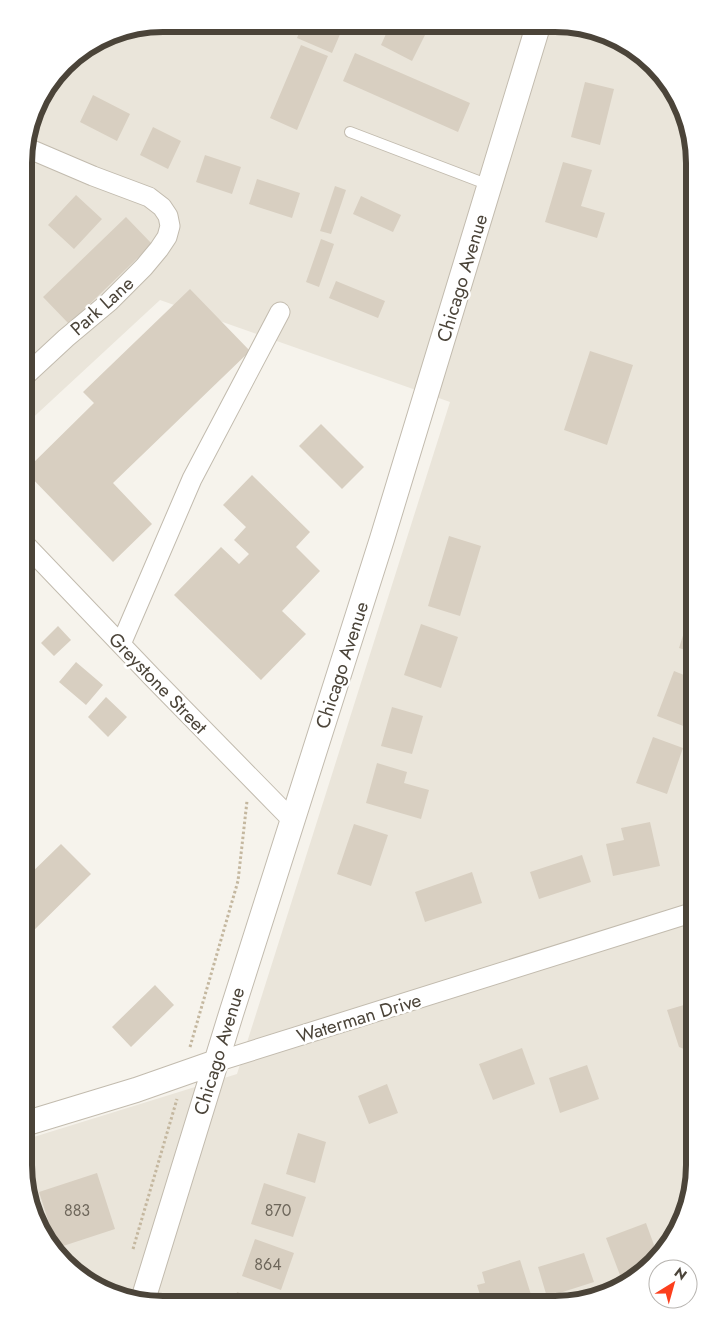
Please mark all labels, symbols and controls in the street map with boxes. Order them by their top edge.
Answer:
street label: Chicago Avenue [430,211,494,345]
street label: Park Lane [64,270,140,342]
street label: Chicago Avenue [309,598,375,732]
street label: Greystone Street [102,626,214,740]
street label: Chicago Avenue [187,984,251,1118]
street label: Waterman Drive [293,986,425,1050]
house number: 883 [64,1199,90,1222]
house number: 870 [265,1199,291,1222]
house number: 864 [254,1253,282,1276]
north arrow [648,1259,698,1309]
text: N [670,1262,691,1285]

